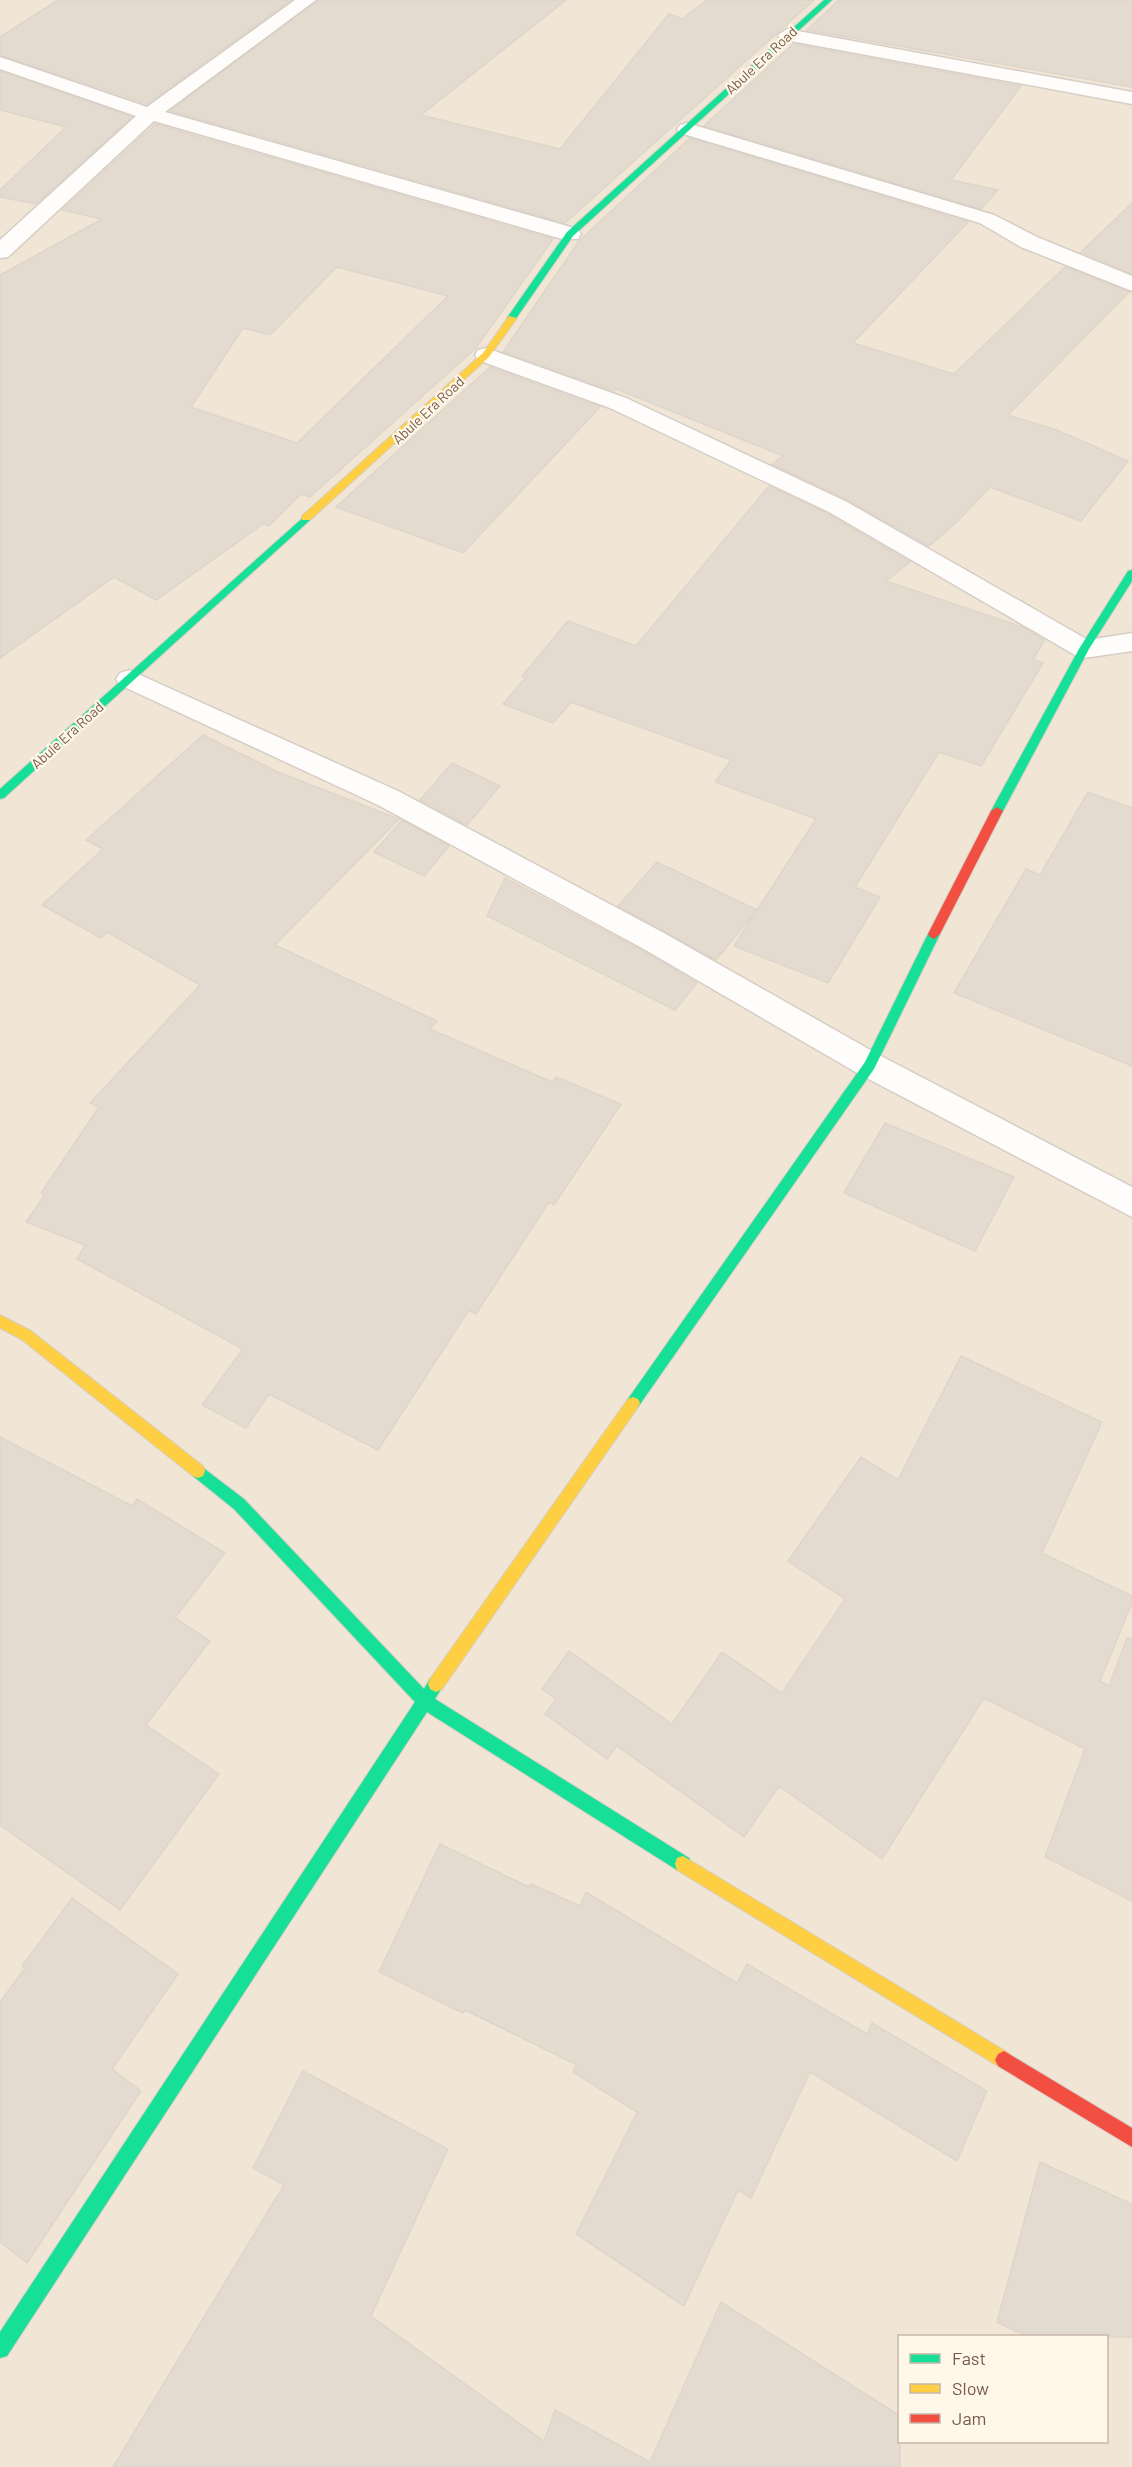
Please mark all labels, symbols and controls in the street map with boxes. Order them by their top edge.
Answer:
street label: Abule Era Road [722,23,800,97]
street label: Abule Era Road [389,373,467,447]
street label: Abule Era Road [27,698,107,772]
legend [898,2335,1108,2443]
text: Fast [952,2347,986,2369]
text: Slow [952,2377,989,2399]
text: Jam [952,2407,986,2429]

